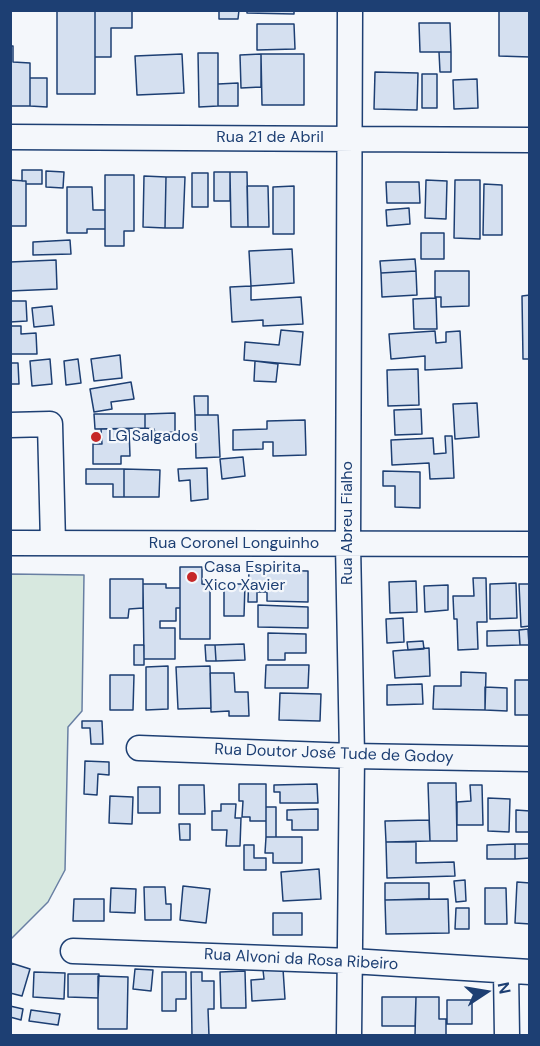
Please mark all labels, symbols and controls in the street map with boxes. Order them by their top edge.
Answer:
street label: Rua 21 de Abril [216,128,324,148]
place label: LG Salgados [108,427,199,447]
marker: LG Salgados [89,430,103,444]
street label: Rua Abreu Fialho [338,461,358,585]
street label: Rua Coronel Longuinho [149,534,319,554]
place label: Casa Espirita Xico Xavier [204,558,301,596]
marker: Casa Espirita Xico Xavier [185,570,199,584]
street label: Rua Doutor José Tude de Godoy [214,740,454,768]
street label: Rua Alvoni da Rosa Ribeiro [203,945,399,975]
north arrow [456,962,516,1022]
text: N [493,980,516,996]

